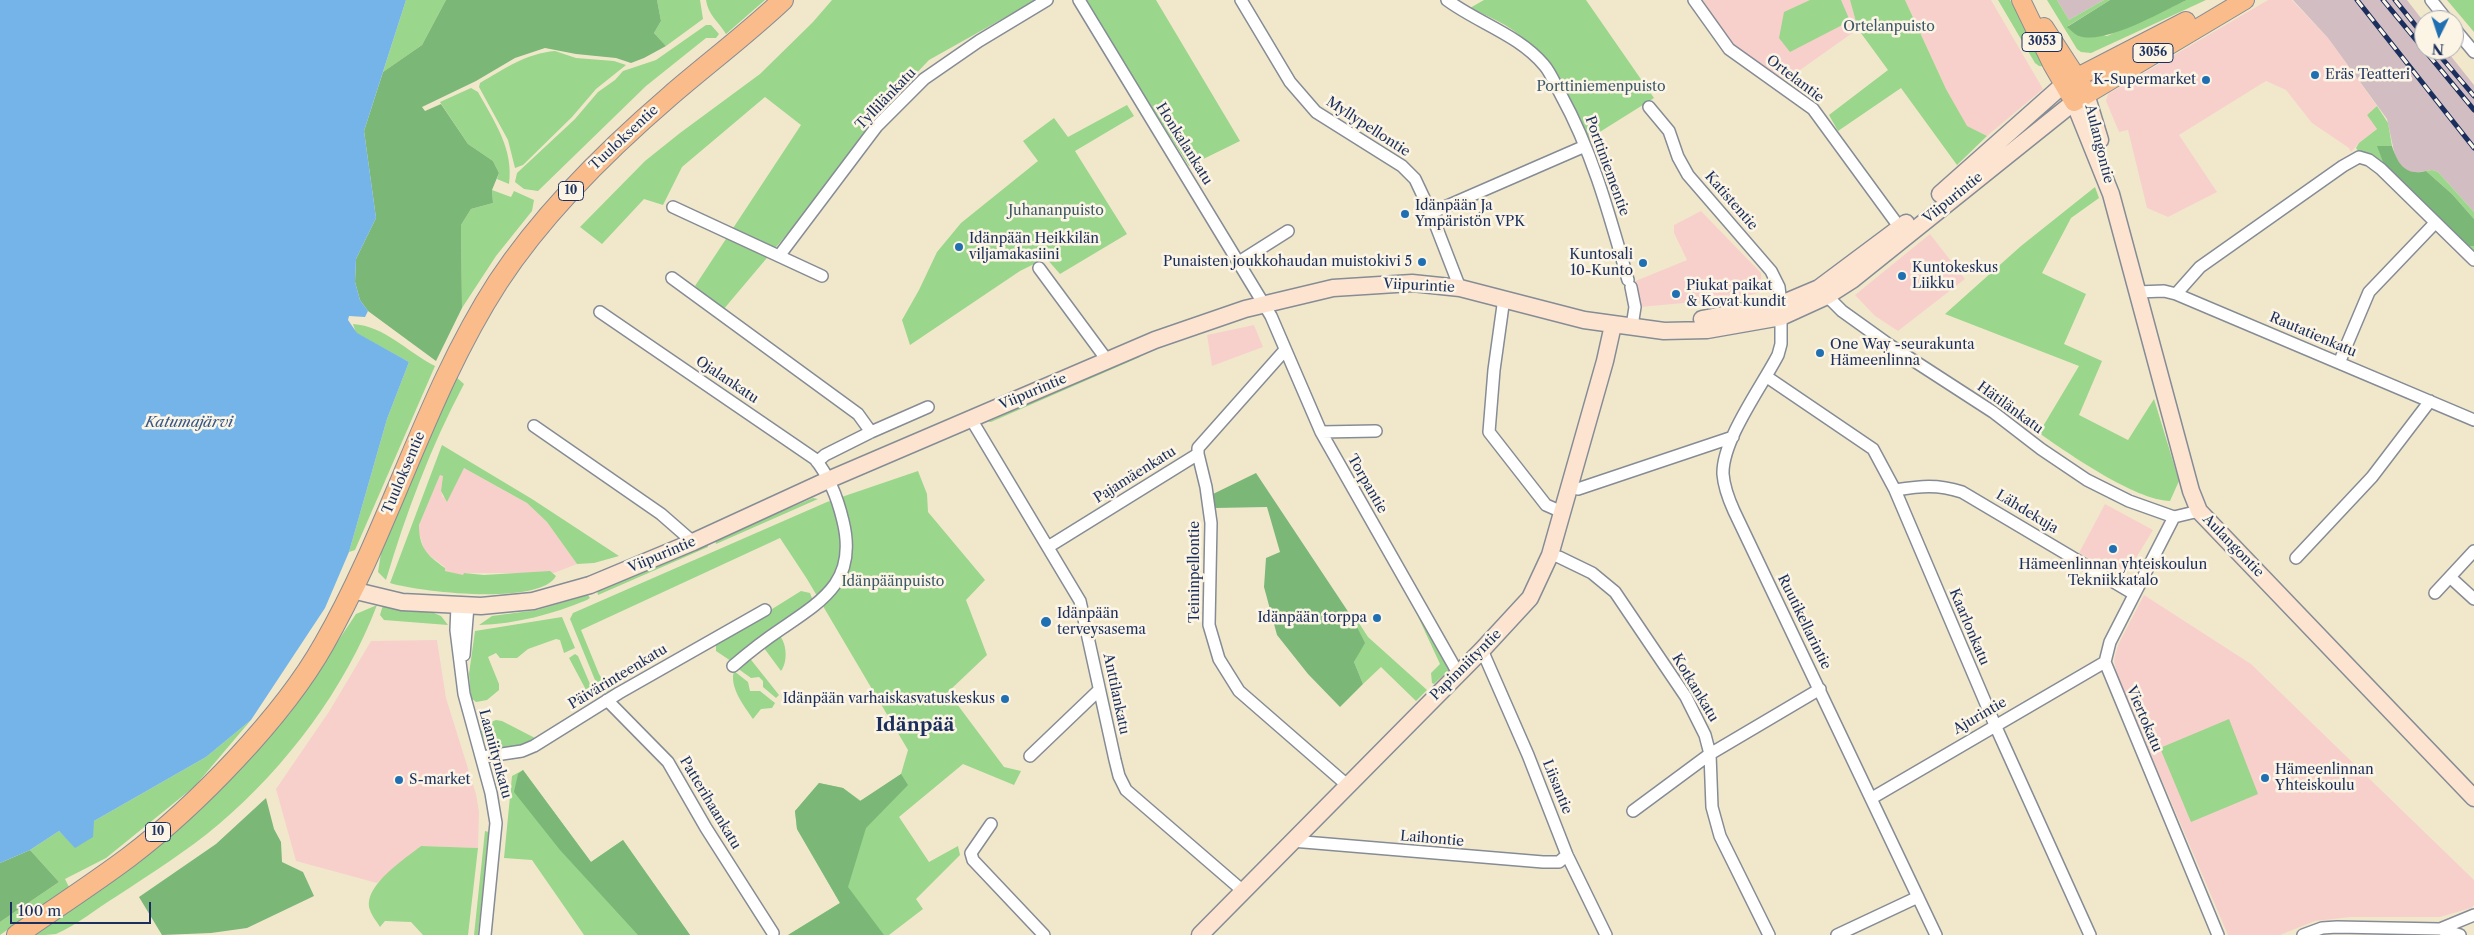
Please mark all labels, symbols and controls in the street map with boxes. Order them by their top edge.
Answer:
north arrow [2414,10,2464,60]
park label: Ortelanpuisto [1843,19,1935,35]
road number: 3053 [2022,32,2062,52]
text: N [2431,40,2445,58]
road number: 3056 [2133,44,2173,62]
street label: Ortelantie [1763,52,1827,106]
street label: Tyllilänkatu [852,65,920,133]
place label: Eräs Teatteri [2325,67,2410,83]
marker: Eräs Teatteri [2309,69,2321,81]
place label: K-Supermarket [2093,72,2196,88]
marker: K-Supermarket [2200,74,2212,86]
park label: Porttiniemenpuisto [1536,79,1666,95]
street label: Myllypellontie [1323,94,1413,160]
street label: Honkalankatu [1152,100,1216,188]
street label: Tuuloksentie [586,102,662,174]
street label: Aulangontie [2081,103,2117,185]
street label: Porttiniementie [1581,114,1633,218]
street label: Katistentie [1701,168,1761,234]
street label: Viipurintie [1920,169,1986,227]
road number: 10 [558,182,584,200]
place label: Idänpään Ja Ympäristön VPK [1415,198,1525,230]
park label: Juhananpuisto [1008,203,1104,219]
marker: Idänpään Ja Ympäristön VPK [1399,208,1411,220]
place label: Idänpään Heikkilän viljamakasiini [969,231,1099,264]
marker: Idänpään Heikkilän viljamakasiini [953,241,965,253]
place label: Kuntosali 10-Kunto [1569,247,1633,280]
place label: Punaisten joukkohaudan muistokivi 5 [1163,254,1412,270]
marker: Punaisten joukkohaudan muistokivi 5 [1416,256,1428,268]
marker: Kuntosali 10-Kunto [1637,257,1649,269]
place label: Kuntokeskus Liikku [1912,260,1998,292]
marker: Kuntokeskus Liikku [1896,270,1908,282]
street label: Viipurintie [1383,276,1455,296]
place label: Piukat paikat & Kovat kundit [1686,278,1786,310]
marker: Piukat paikat & Kovat kundit [1670,288,1682,300]
street label: Rautatienkatu [2267,309,2359,361]
place label: One Way -seurakunta Hämeenlinna [1830,337,1975,370]
marker: One Way -seurakunta Hämeenlinna [1814,347,1826,359]
street label: Ojalankatu [692,353,762,407]
street label: Viipurintie [997,370,1069,414]
street label: Hätilänkatu [1974,378,2046,438]
water label: Katumajärvi [145,414,233,432]
street label: Tuuloksentie [379,429,429,517]
street label: Pajamäenkatu [1091,443,1179,507]
street label: Torpantie [1343,451,1391,517]
street label: Lähdekuja [1993,487,2061,537]
street label: Aulangontie [2199,511,2267,581]
street label: Teininpellontie [1187,521,1203,623]
street label: Viipurintie [626,533,698,577]
marker: Hämeenlinnan yhteiskoulun Tekniikkatalo [2107,543,2119,555]
place label: Hämeenlinnan yhteiskoulun Tekniikkatalo [2019,557,2207,590]
street label: Ruutikellarintie [1774,572,1834,672]
park label: Idänpäänpuisto [842,574,944,590]
street label: Kaarlonkatu [1945,586,1993,668]
place label: Idänpään terveysasema [1057,606,1146,638]
place label: Idänpään torppa [1257,610,1367,626]
marker: Idänpään torppa [1371,612,1383,624]
marker: Idänpään terveysasema [1039,615,1053,629]
street label: Papinniityntie [1427,626,1505,704]
street label: Päivärinteenkatu [566,641,670,713]
street label: Kotkankatu [1668,651,1722,725]
street label: Anttilankatu [1099,652,1133,736]
street label: Viertokatu [2123,683,2165,755]
place label: Idänpään varhaiskasvatuskeskus [783,691,995,707]
marker: Idänpään varhaiskasvatuskeskus [999,693,1011,705]
street label: Ajurintie [1950,694,2010,738]
street label: Laaniitynkatu [475,708,515,800]
district label: Idänpää [875,715,955,737]
street label: Patterihaankatu [676,754,744,852]
street label: Liisantie [1539,757,1575,817]
place label: Hämeenlinnan Yhteiskoulu [2275,762,2374,794]
place label: S-market [409,772,470,788]
marker: Hämeenlinnan Yhteiskoulu [2259,772,2271,784]
marker: S-market [393,774,405,786]
road number: 10 [146,822,170,842]
street label: Laihontie [1399,828,1465,850]
scale bar [12,892,154,924]
text: 100 m [18,901,61,920]

